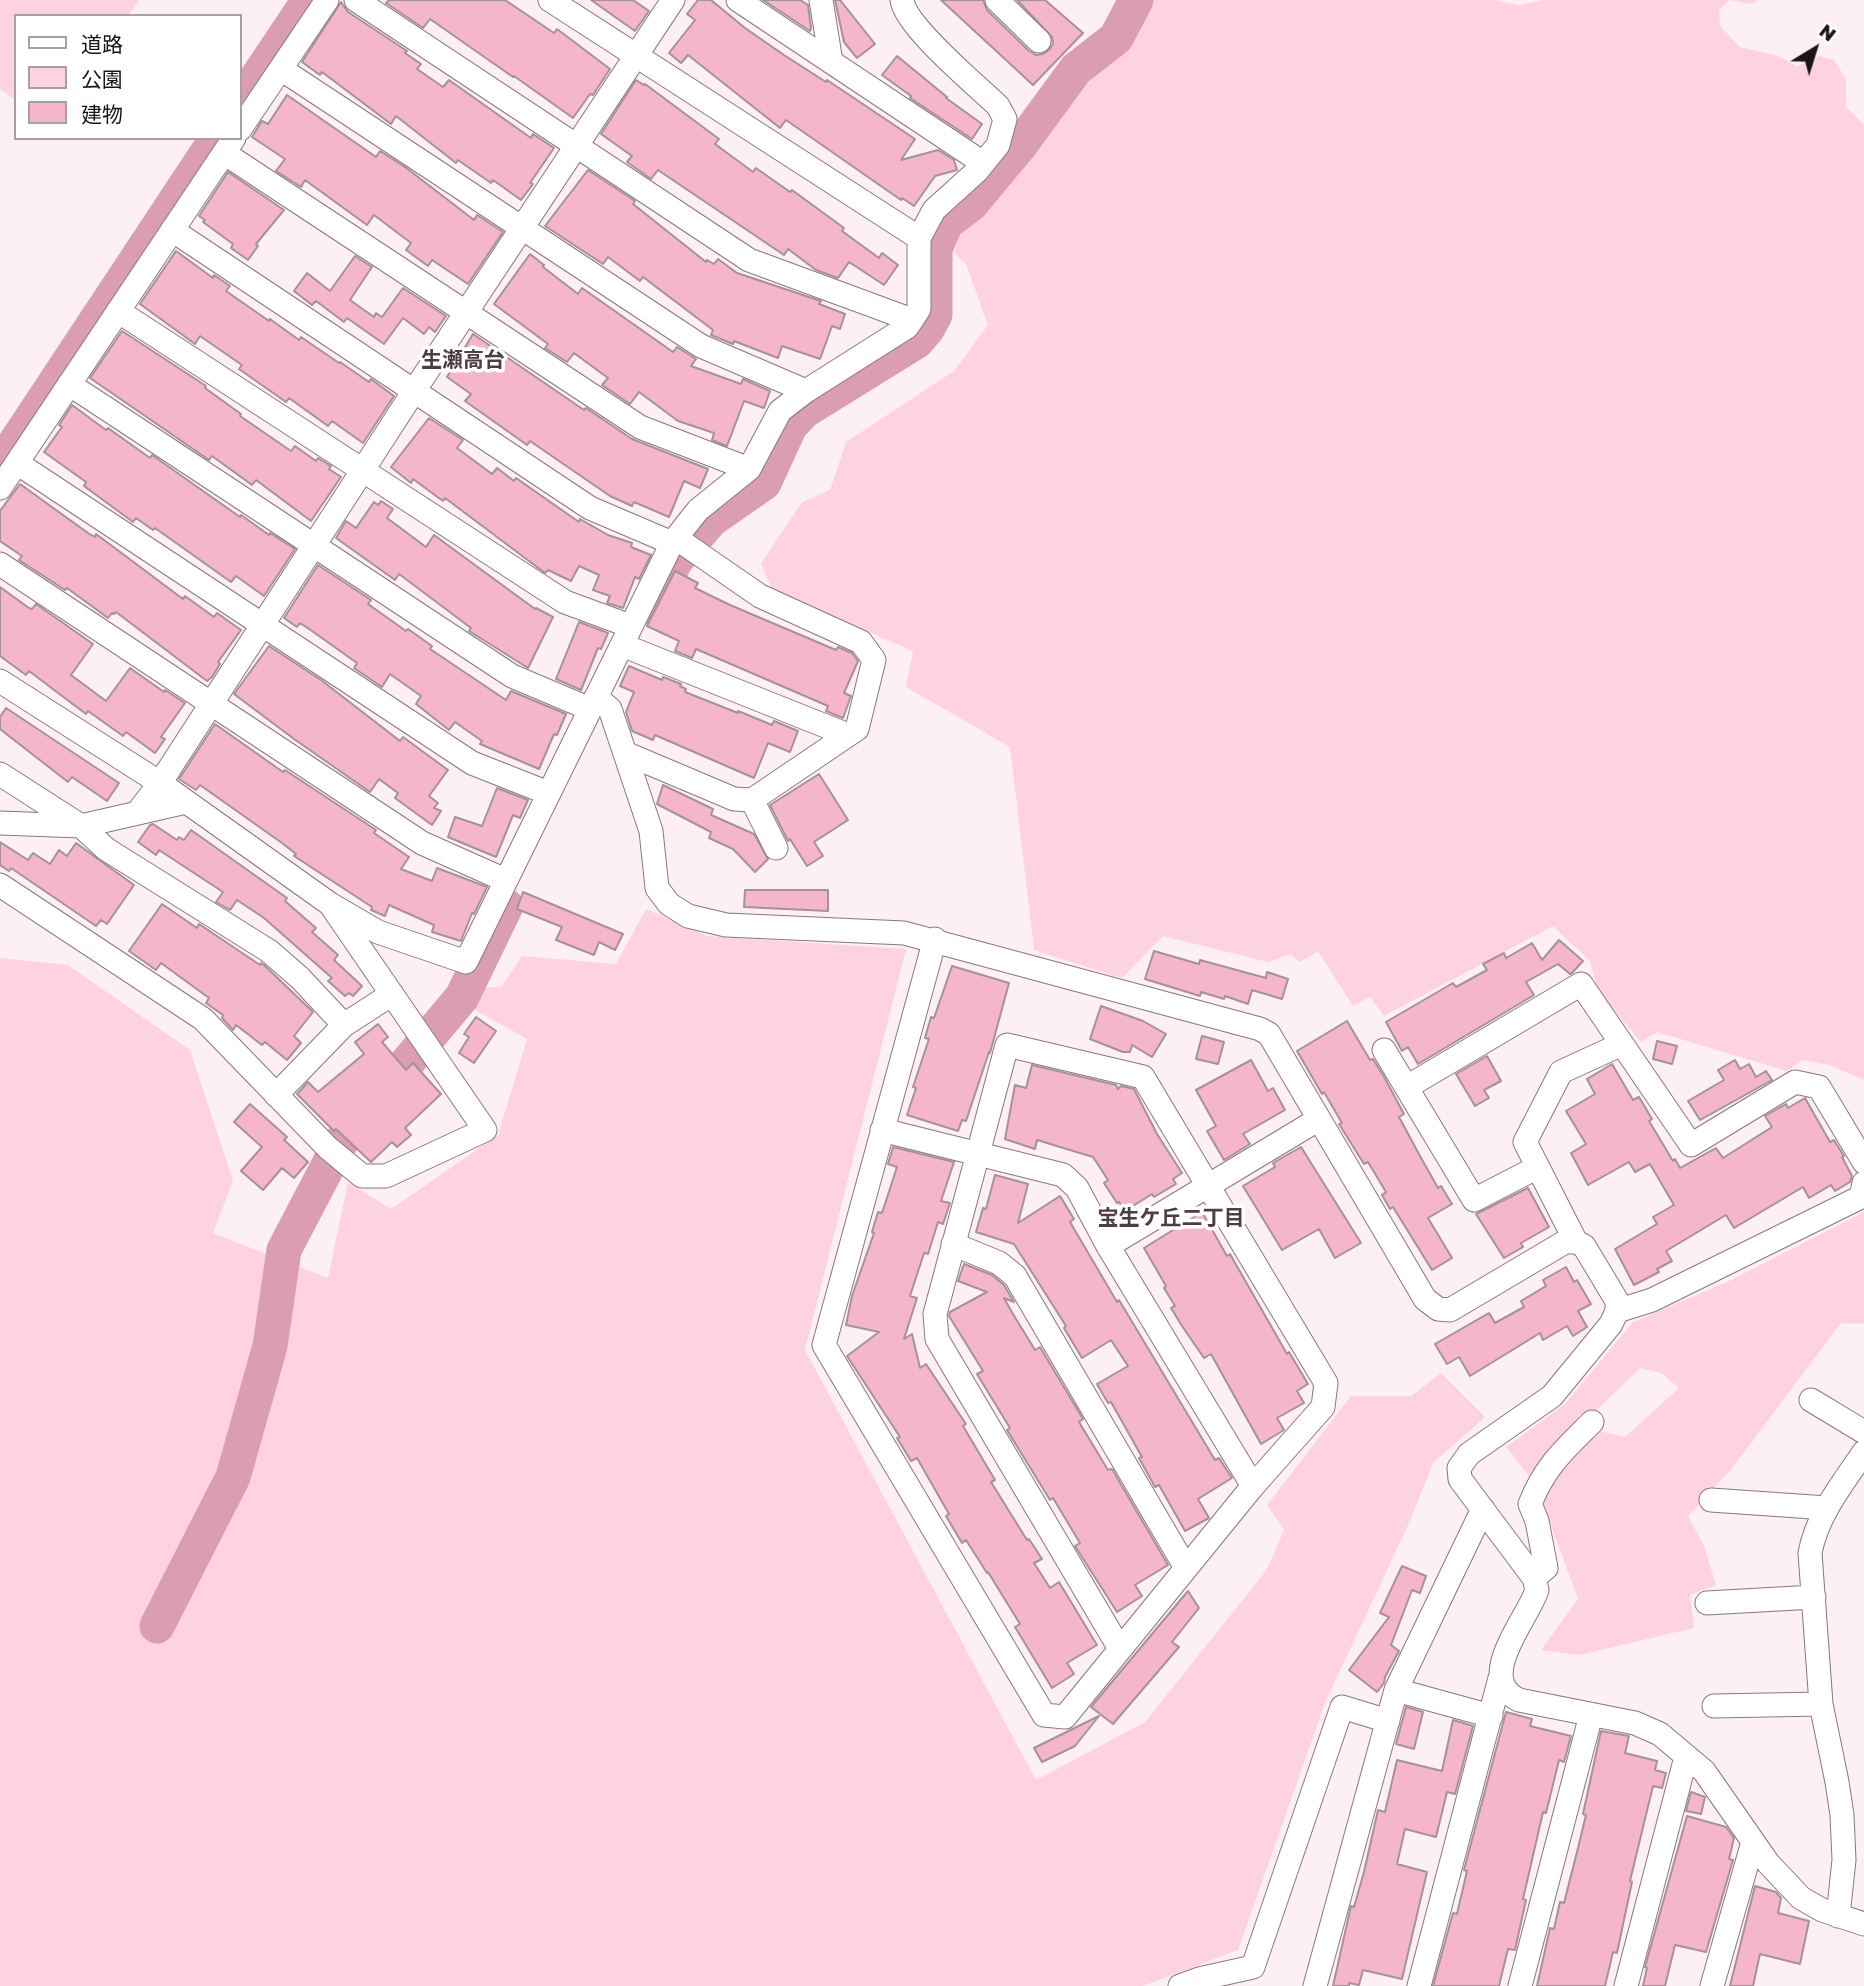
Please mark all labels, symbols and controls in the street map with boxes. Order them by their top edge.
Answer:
legend [14,14,242,140]
north arrow [1780,14,1850,84]
text: N [1815,19,1841,46]
text: 道路 [81,31,123,57]
text: 公園 [81,66,123,92]
text: 建物 [81,101,123,127]
district label: 生瀬高台 [421,347,505,373]
district label: 宝生ケ丘二丁目 [1098,1205,1244,1231]

